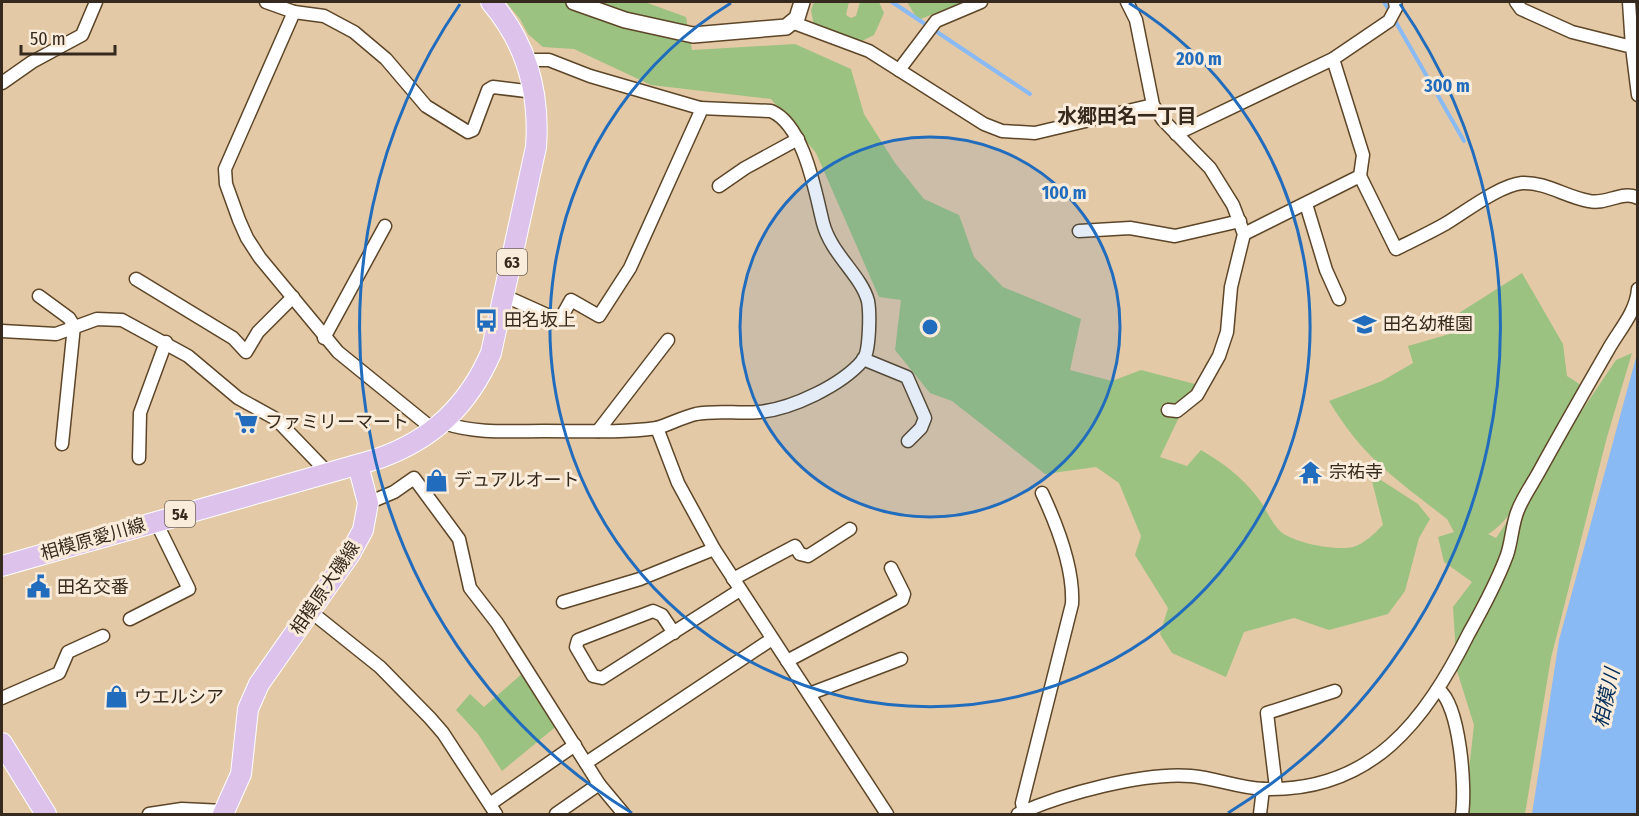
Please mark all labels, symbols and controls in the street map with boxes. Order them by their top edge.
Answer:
scale bar [21,18,116,56]
text: 50 m [30,28,66,50]
text: 200 m [1175,48,1222,70]
text: 300 m [1423,75,1470,97]
district label: 水郷田名一丁目 [1057,104,1197,128]
text: 100 m [1042,182,1086,204]
road number: 63 [497,249,527,275]
bus stop icon: 田名坂上 [473,307,499,333]
place label: 田名坂上 [504,309,576,331]
school or university icon: 田名幼稚園 [1352,311,1378,337]
place label: 田名幼稚園 [1383,313,1473,335]
centre of rings [920,317,940,337]
supermarket icon: ファミリーマート [234,409,260,435]
place label: ファミリーマート [265,411,409,433]
temple icon: 宗祐寺 [1298,459,1324,485]
place label: 宗祐寺 [1329,461,1383,483]
shop icon: デュアルオート [423,467,449,493]
place label: デュアルオート [454,469,579,491]
road number: 54 [165,501,195,527]
street label: 相模原愛川線 [38,514,148,564]
street label: 相模原大磯線 [286,537,364,639]
public building icon: 田名交番 [26,574,52,600]
place label: 田名交番 [57,576,129,598]
water label: 相模川 [1588,664,1624,730]
shop icon: ウエルシア [103,684,129,710]
place label: ウエルシア [134,686,224,708]

